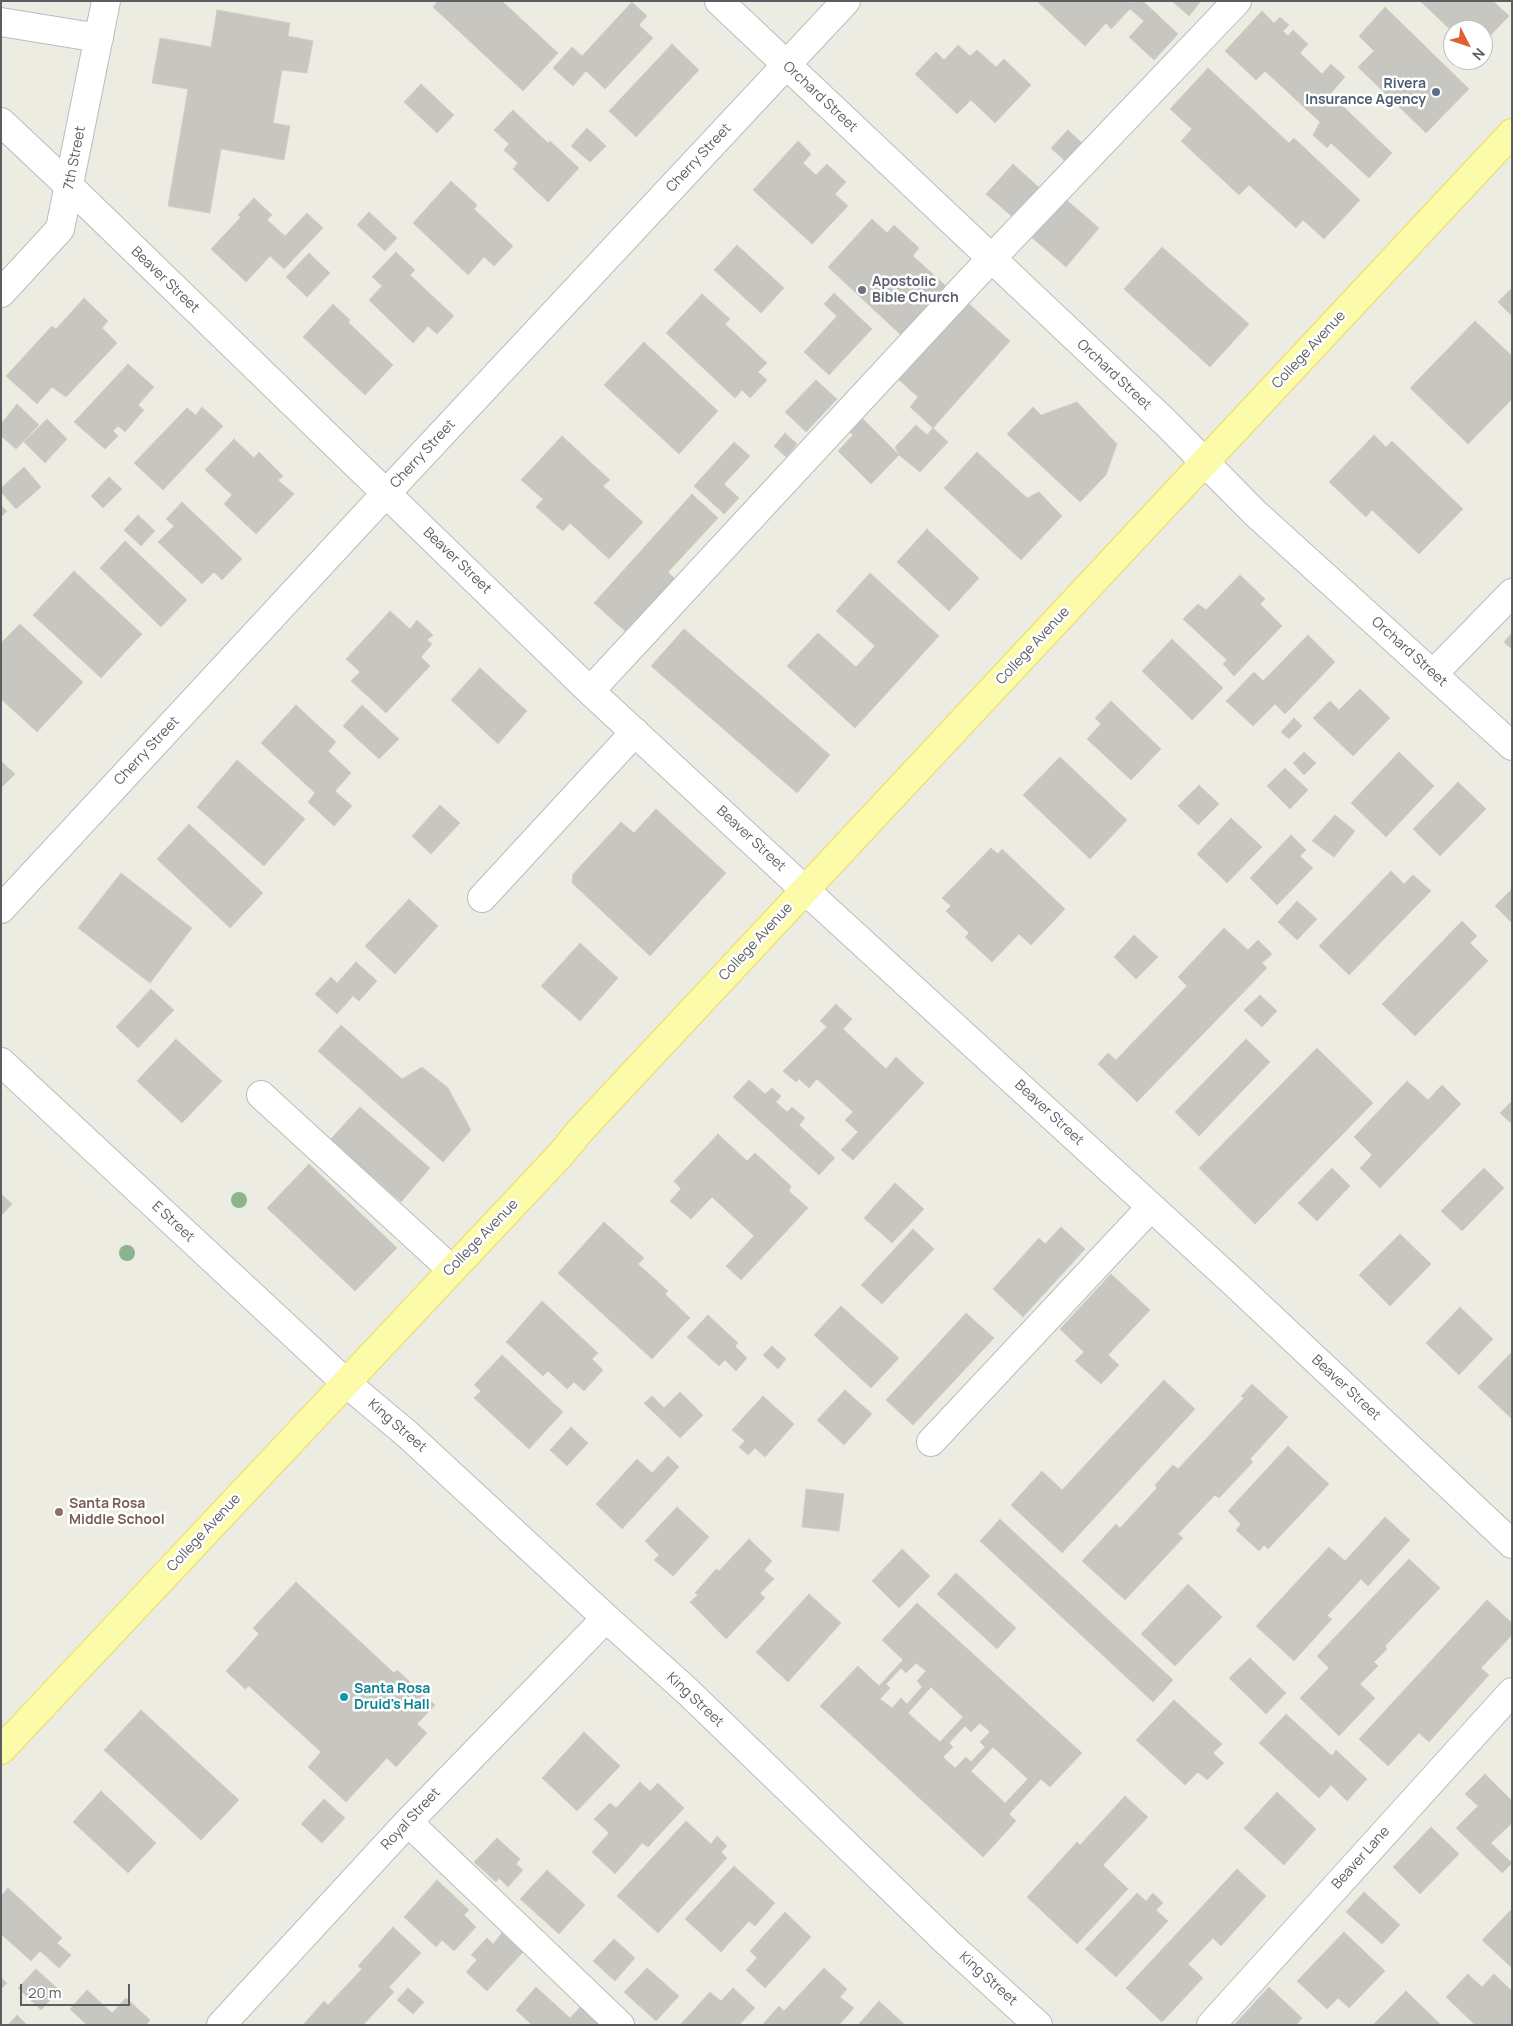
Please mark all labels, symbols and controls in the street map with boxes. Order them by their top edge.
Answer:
north arrow [1443,20,1493,70]
text: N [1468,44,1489,65]
street label: Orchard Street [779,58,861,136]
place label: Rivera Insurance Agency [1305,76,1426,108]
marker: Rivera Insurance Agency [1430,86,1442,98]
street label: Cherry Street [663,120,735,196]
street label: 7th Street [61,125,89,191]
street label: Beaver Street [127,243,203,317]
place label: Apostolic Bible Church [872,274,959,306]
marker: Apostolic Bible Church [856,284,868,296]
street label: College Avenue [1269,308,1349,392]
street label: Orchard Street [1073,336,1155,414]
street label: Cherry Street [387,416,459,492]
street label: Beaver Street [419,524,495,598]
street label: College Avenue [993,604,1073,688]
street label: Orchard Street [1368,614,1450,690]
street label: Cherry Street [111,713,183,789]
street label: Beaver Street [713,803,789,875]
street label: College Avenue [716,900,796,984]
street label: Beaver Street [1011,1077,1087,1149]
street label: College Avenue [440,1196,522,1280]
street label: E Street [148,1198,198,1246]
street label: Beaver Street [1308,1352,1384,1424]
street label: King Street [364,1396,430,1456]
street label: College Avenue [164,1491,244,1575]
place label: Santa Rosa Middle School [69,1496,165,1528]
marker: Santa Rosa Middle School [53,1506,65,1518]
street label: King Street [663,1669,727,1731]
place label: Santa Rosa Druid's Hall [354,1681,430,1714]
marker: Santa Rosa Druid's Hall [338,1691,350,1703]
street label: Royal Street [378,1784,444,1854]
street label: Beaver Lane [1329,1823,1393,1893]
street label: King Street [956,1949,1020,2009]
scale bar [22,1974,132,2006]
text: 20 m [28,1982,61,2003]

